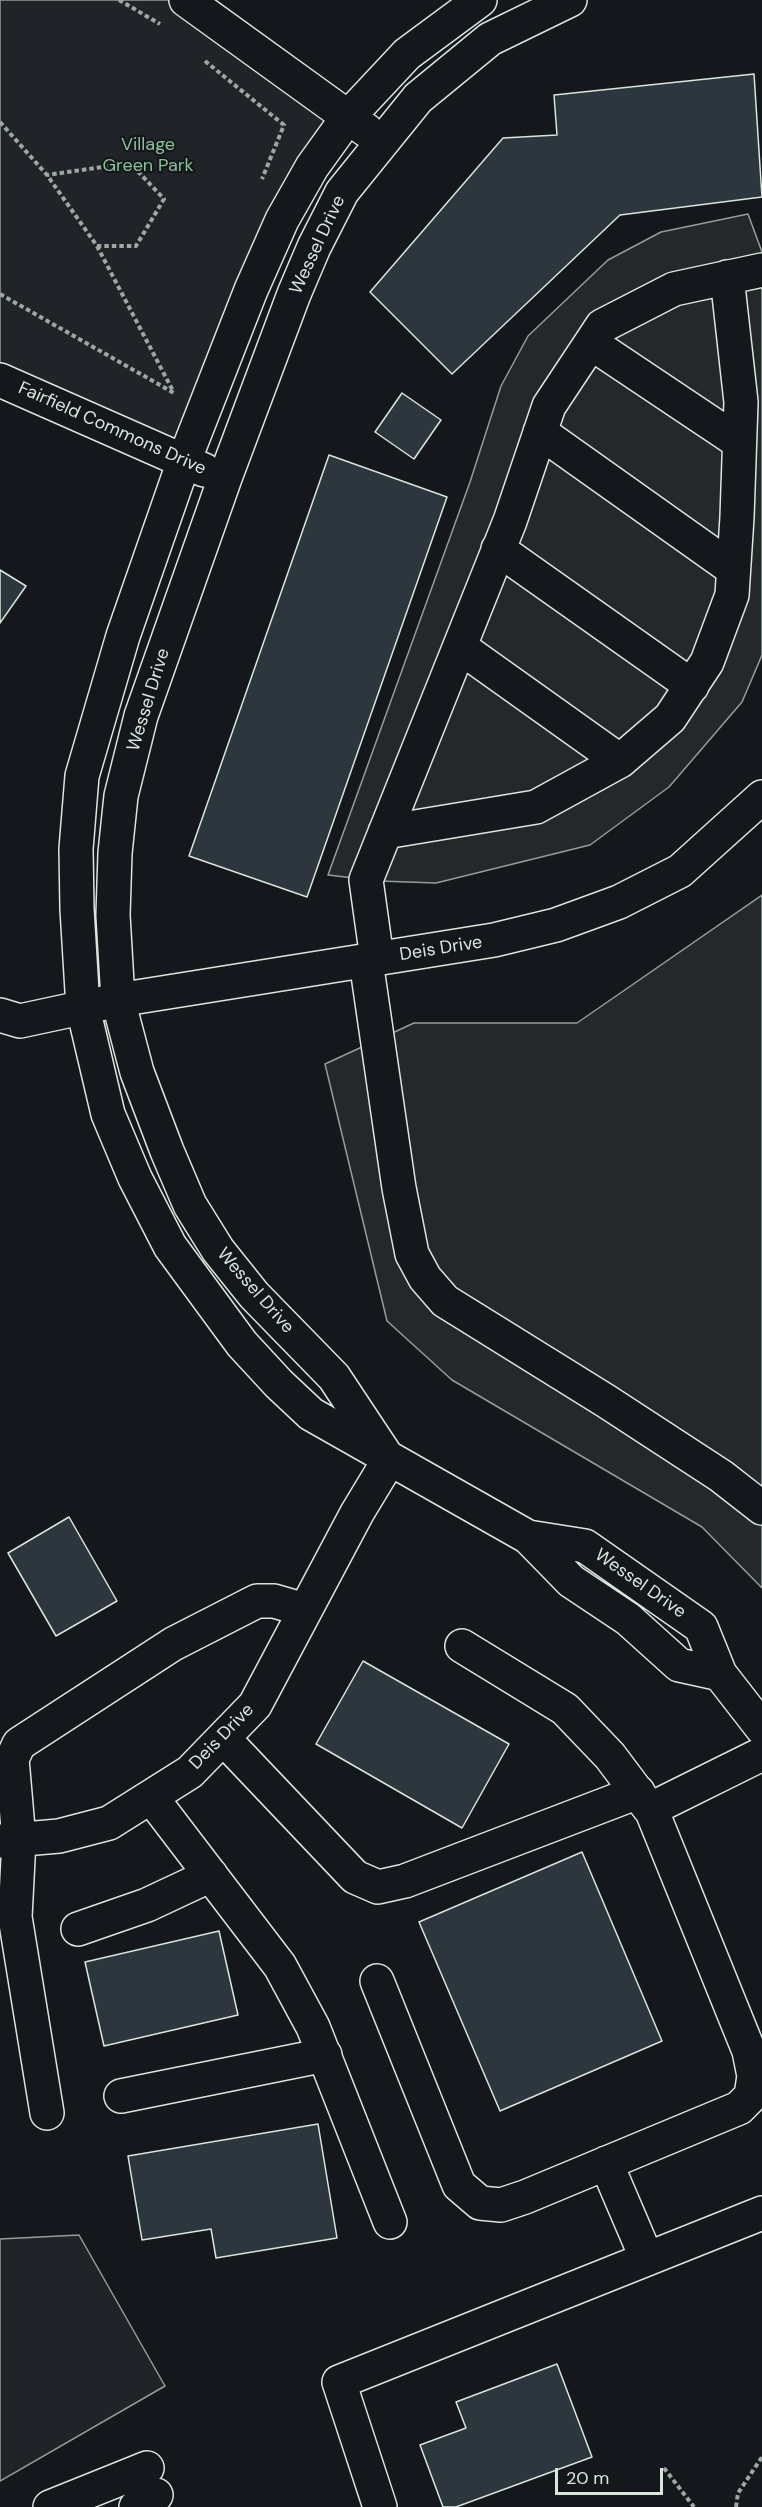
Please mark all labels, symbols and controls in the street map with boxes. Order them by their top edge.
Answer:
park label: Village Green Park [102,134,194,176]
street label: Wessel Drive [286,192,350,298]
street label: Fairfield Commons Drive [15,378,209,480]
street label: Wessel Drive [123,646,175,754]
street label: Deis Drive [398,932,484,966]
street label: Wessel Drive [212,1244,298,1338]
street label: Wessel Drive [590,1545,690,1623]
street label: Deis Drive [185,1700,259,1774]
scale bar [558,2456,666,2494]
text: 20 m [566,2466,609,2490]

